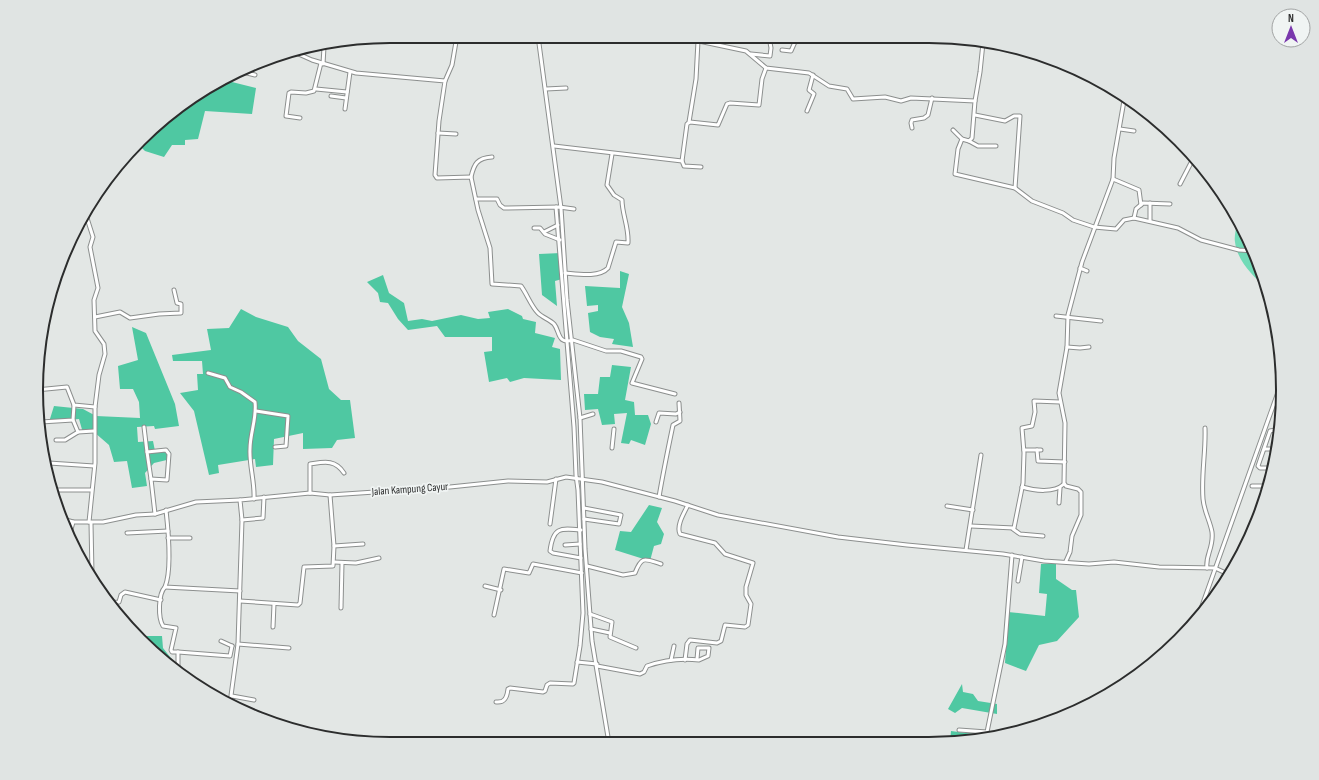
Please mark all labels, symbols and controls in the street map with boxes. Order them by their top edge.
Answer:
north arrow [1271,8,1311,48]
text: N [1288,12,1294,25]
street label: Jalan Kampung Cayur [370,480,449,498]

